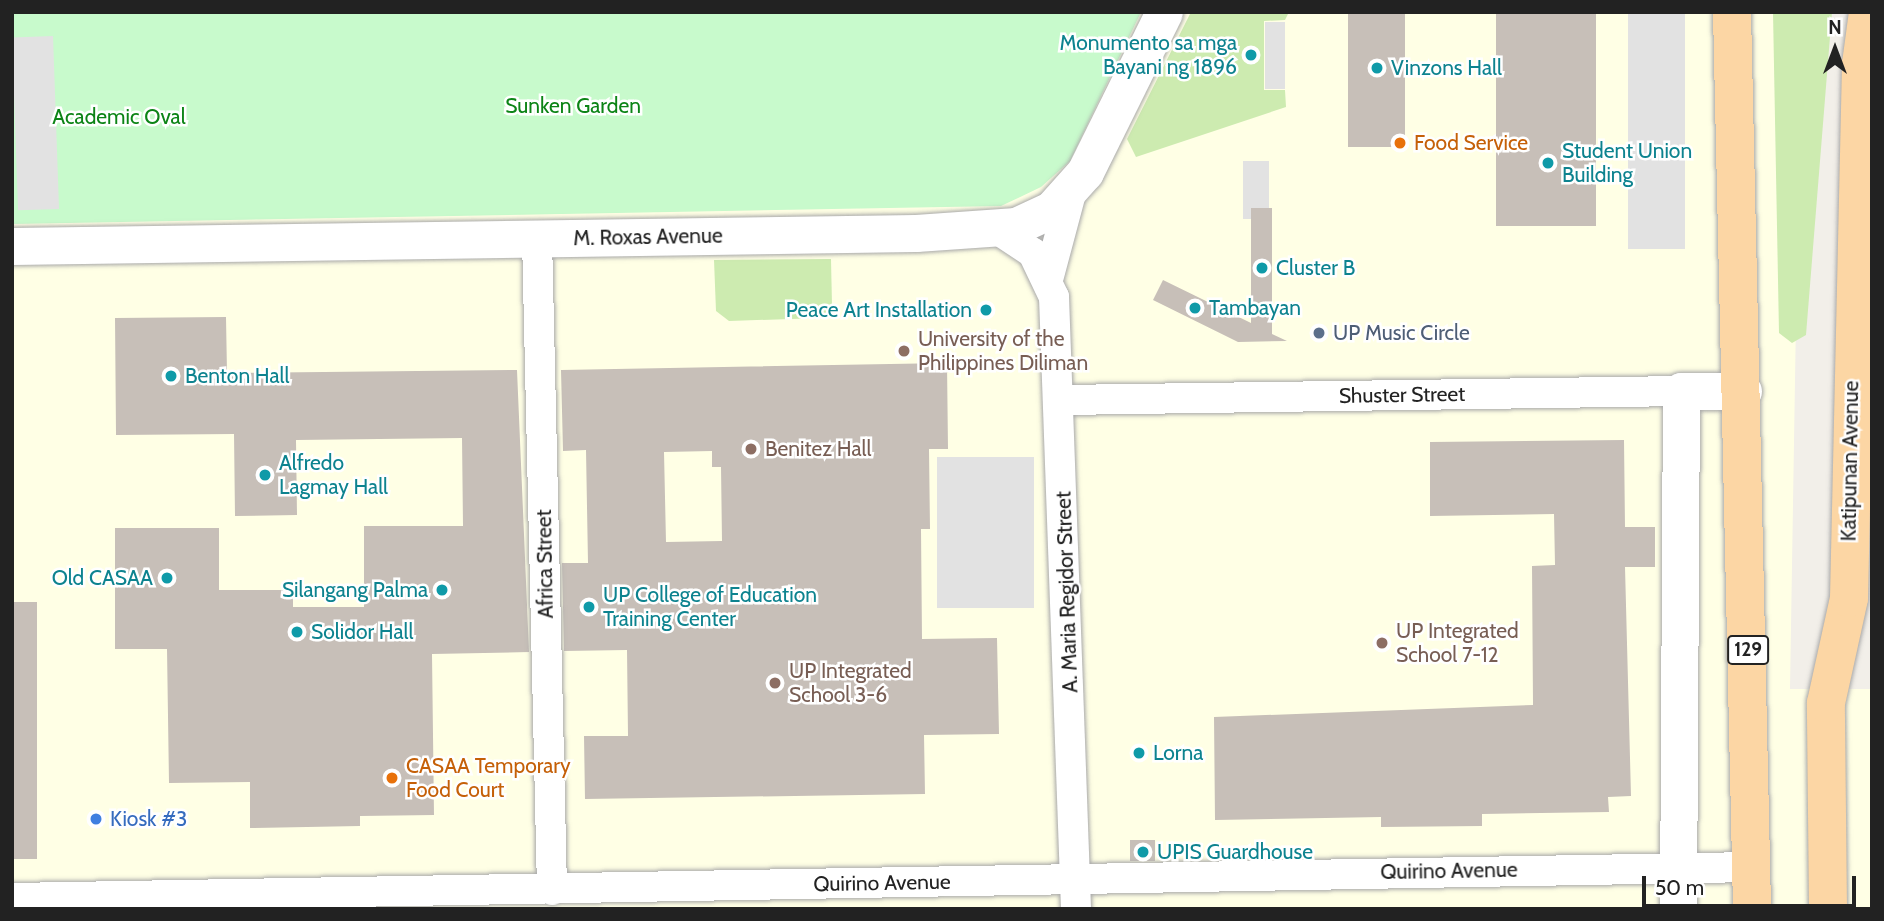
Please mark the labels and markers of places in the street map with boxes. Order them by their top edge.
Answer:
place label: Monumento sa mga Bayani ng 1896 [1059,30,1237,80]
marker: Monumento sa mga Bayani ng 1896 [1243,47,1259,63]
place label: Vinzons Hall [1391,55,1502,81]
marker: Vinzons Hall [1369,60,1385,76]
place label: Food Service [1414,130,1528,156]
marker: Food Service [1392,135,1408,151]
place label: Student Union Building [1562,138,1692,188]
marker: Student Union Building [1540,155,1556,171]
place label: Cluster B [1276,255,1355,281]
marker: Cluster B [1254,260,1270,276]
place label: Tambayan [1209,295,1301,321]
place label: Peace Art Installation [786,297,972,323]
marker: Tambayan [1187,300,1203,316]
marker: Peace Art Installation [978,302,994,318]
place label: UP Music Circle [1333,320,1470,346]
marker: UP Music Circle [1311,325,1327,341]
place label: University of the Philippines Diliman [918,326,1088,376]
marker: University of the Philippines Diliman [896,343,912,359]
place label: Benton Hall [185,363,289,389]
marker: Benton Hall [163,368,179,384]
place label: Benitez Hall [765,436,871,462]
marker: Benitez Hall [743,441,759,457]
place label: Alfredo Lagmay Hall [279,450,388,500]
marker: Alfredo Lagmay Hall [257,467,273,483]
place label: Old CASAA [52,565,153,591]
marker: Old CASAA [159,570,175,586]
place label: Silangang Palma [282,577,428,603]
marker: Silangang Palma [434,582,450,598]
place label: UP College of Education Training Center [603,582,817,632]
marker: UP College of Education Training Center [581,599,597,615]
place label: UP Integrated School 7-12 [1396,618,1519,668]
place label: Solidor Hall [311,619,413,645]
marker: Solidor Hall [289,624,305,640]
marker: UP Integrated School 7-12 [1374,635,1390,651]
place label: UP Integrated School 3-6 [789,658,912,708]
marker: UP Integrated School 3-6 [767,675,783,691]
place label: Lorna [1153,740,1203,766]
marker: Lorna [1131,745,1147,761]
place label: CASAA Temporary Food Court [406,753,570,803]
marker: CASAA Temporary Food Court [384,770,400,786]
place label: Kiosk #3 [110,806,187,832]
marker: Kiosk #3 [88,811,104,827]
place label: UPIS Guardhouse [1157,839,1313,865]
marker: UPIS Guardhouse [1135,844,1151,860]

